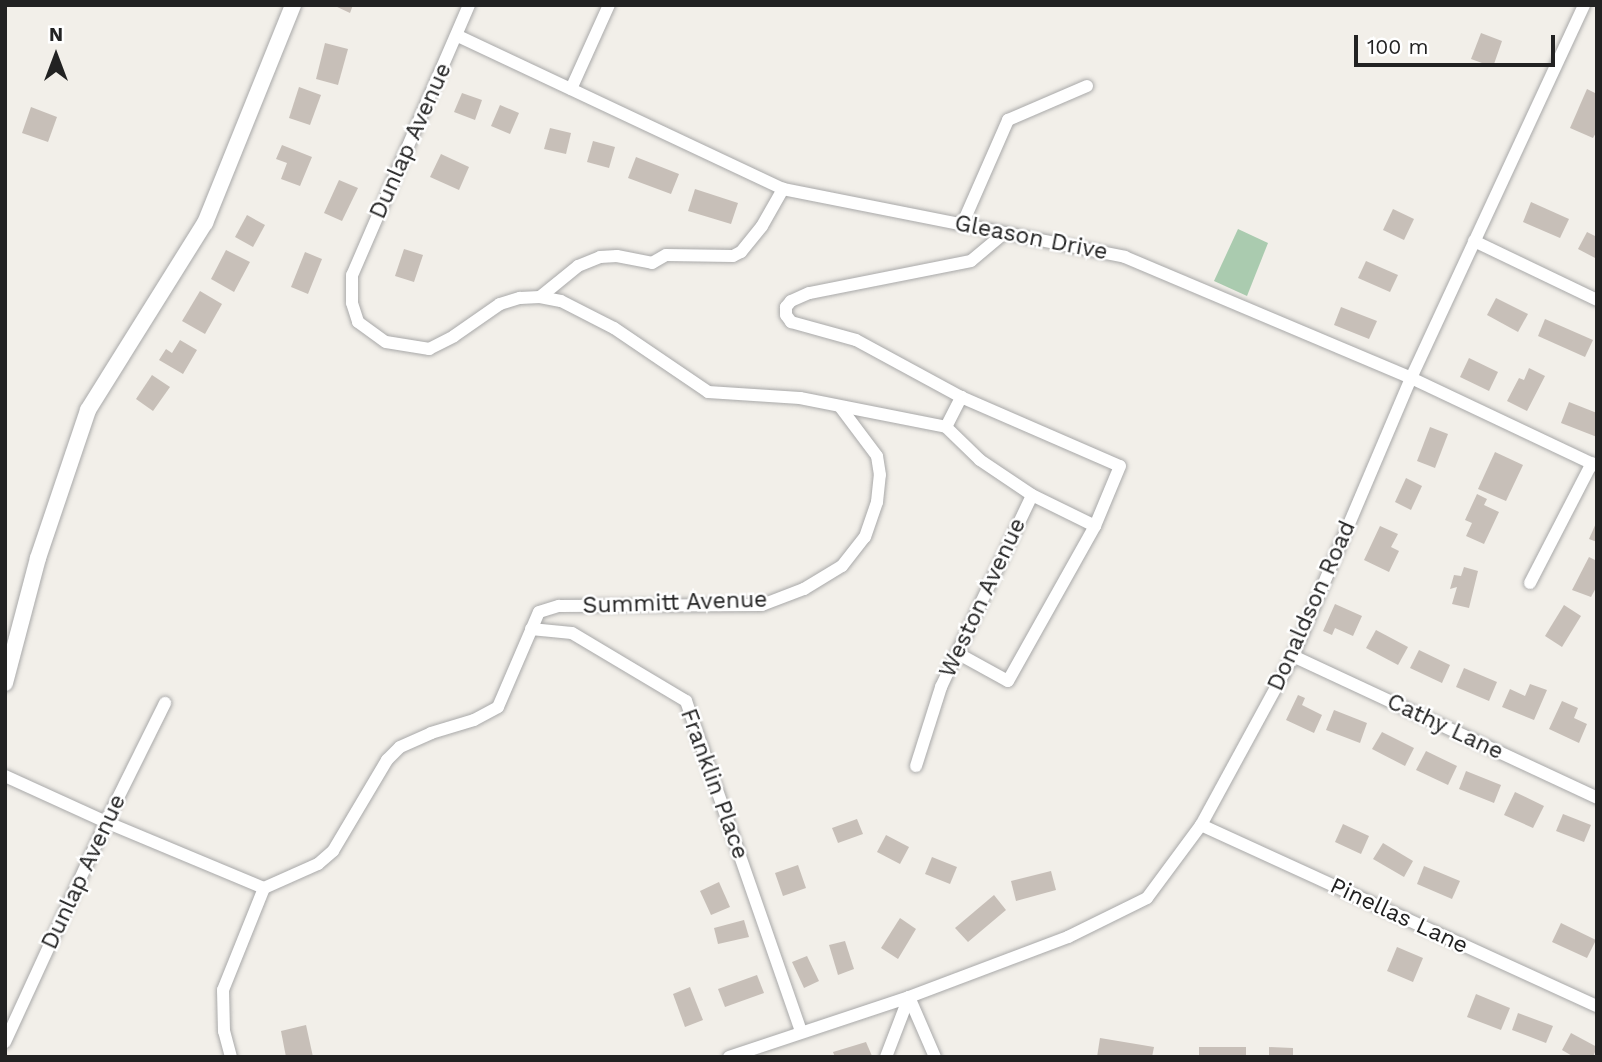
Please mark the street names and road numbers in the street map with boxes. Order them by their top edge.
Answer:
street label: Dunlap Avenue [364,58,458,224]
street label: Gleason Drive [952,210,1110,266]
street label: Weston Avenue [934,514,1032,682]
street label: Donaldson Road [1262,517,1362,695]
street label: Summitt Avenue [582,586,768,620]
street label: Cathy Lane [1382,688,1508,766]
street label: Franklin Place [674,705,754,863]
street label: Dunlap Avenue [36,790,132,954]
street label: Pinellas Lane [1326,872,1472,960]

